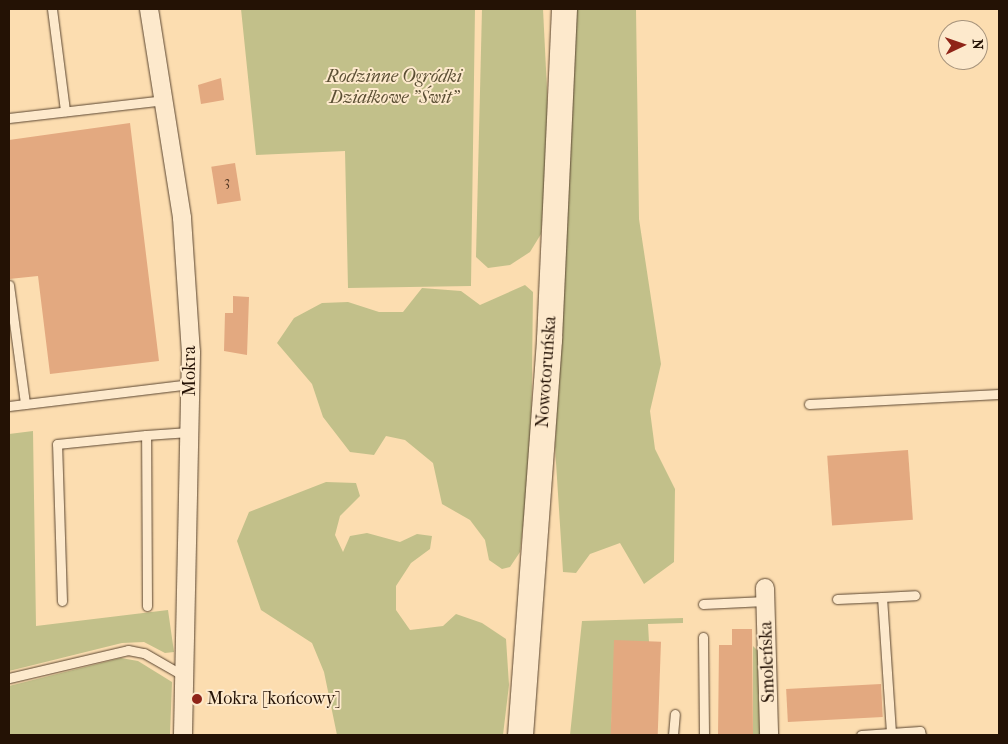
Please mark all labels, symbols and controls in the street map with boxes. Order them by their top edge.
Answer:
north arrow [938,20,988,70]
text: N [969,38,986,50]
park label: Rodzinne Ogródki Działkowe "Świt" [326,67,462,110]
house number: 3 [224,173,230,191]
street label: Nowotoruńska [532,315,562,429]
street label: Mokra [179,346,201,396]
street label: Smoleńska [756,621,780,703]
place label: Mokra [końcowy] [207,688,341,710]
marker: Mokra [końcowy] [191,693,203,705]

